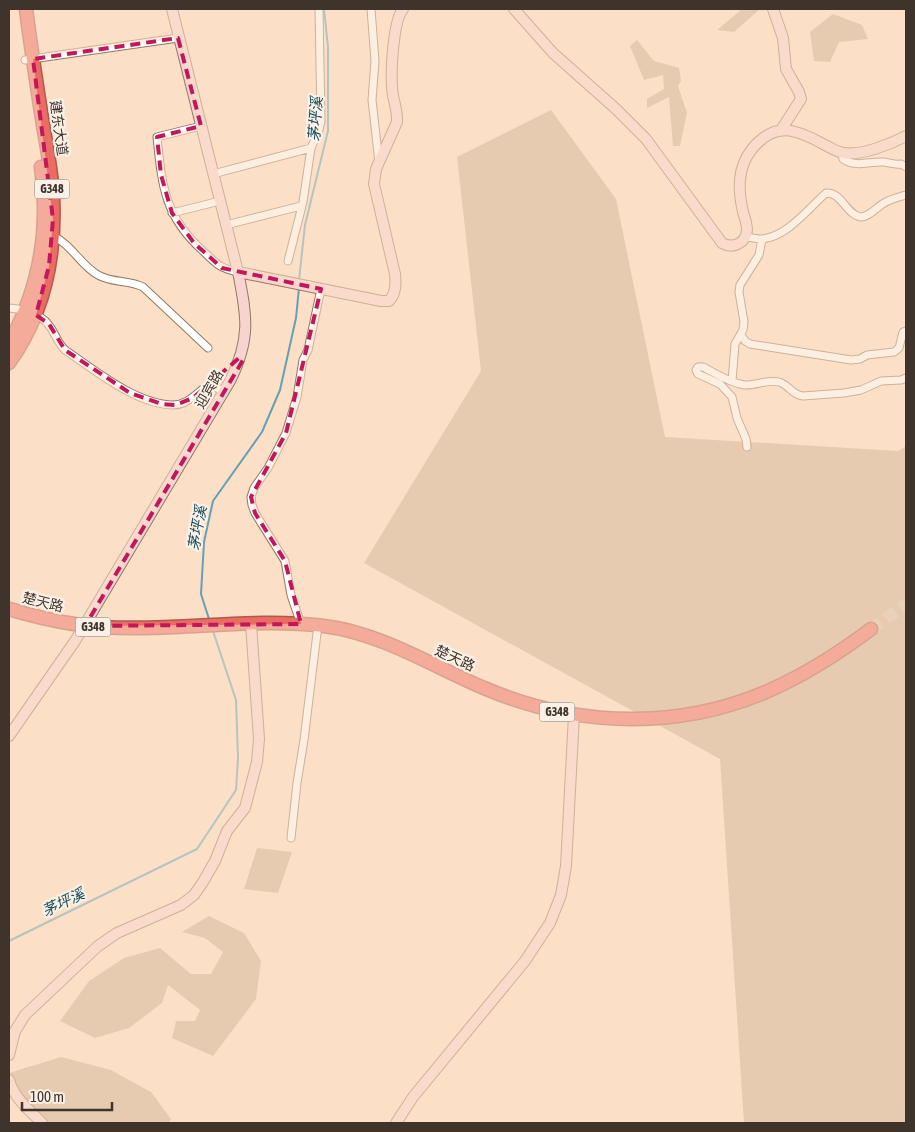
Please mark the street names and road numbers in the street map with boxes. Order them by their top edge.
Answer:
street label: 建东大道 [47,99,71,157]
road number: G348 [34,180,70,198]
street label: 迎宾路 [192,367,226,411]
street label: 楚天路 [21,589,65,615]
road number: G348 [76,618,110,636]
street label: 楚天路 [433,642,477,674]
road number: G348 [540,702,574,722]

